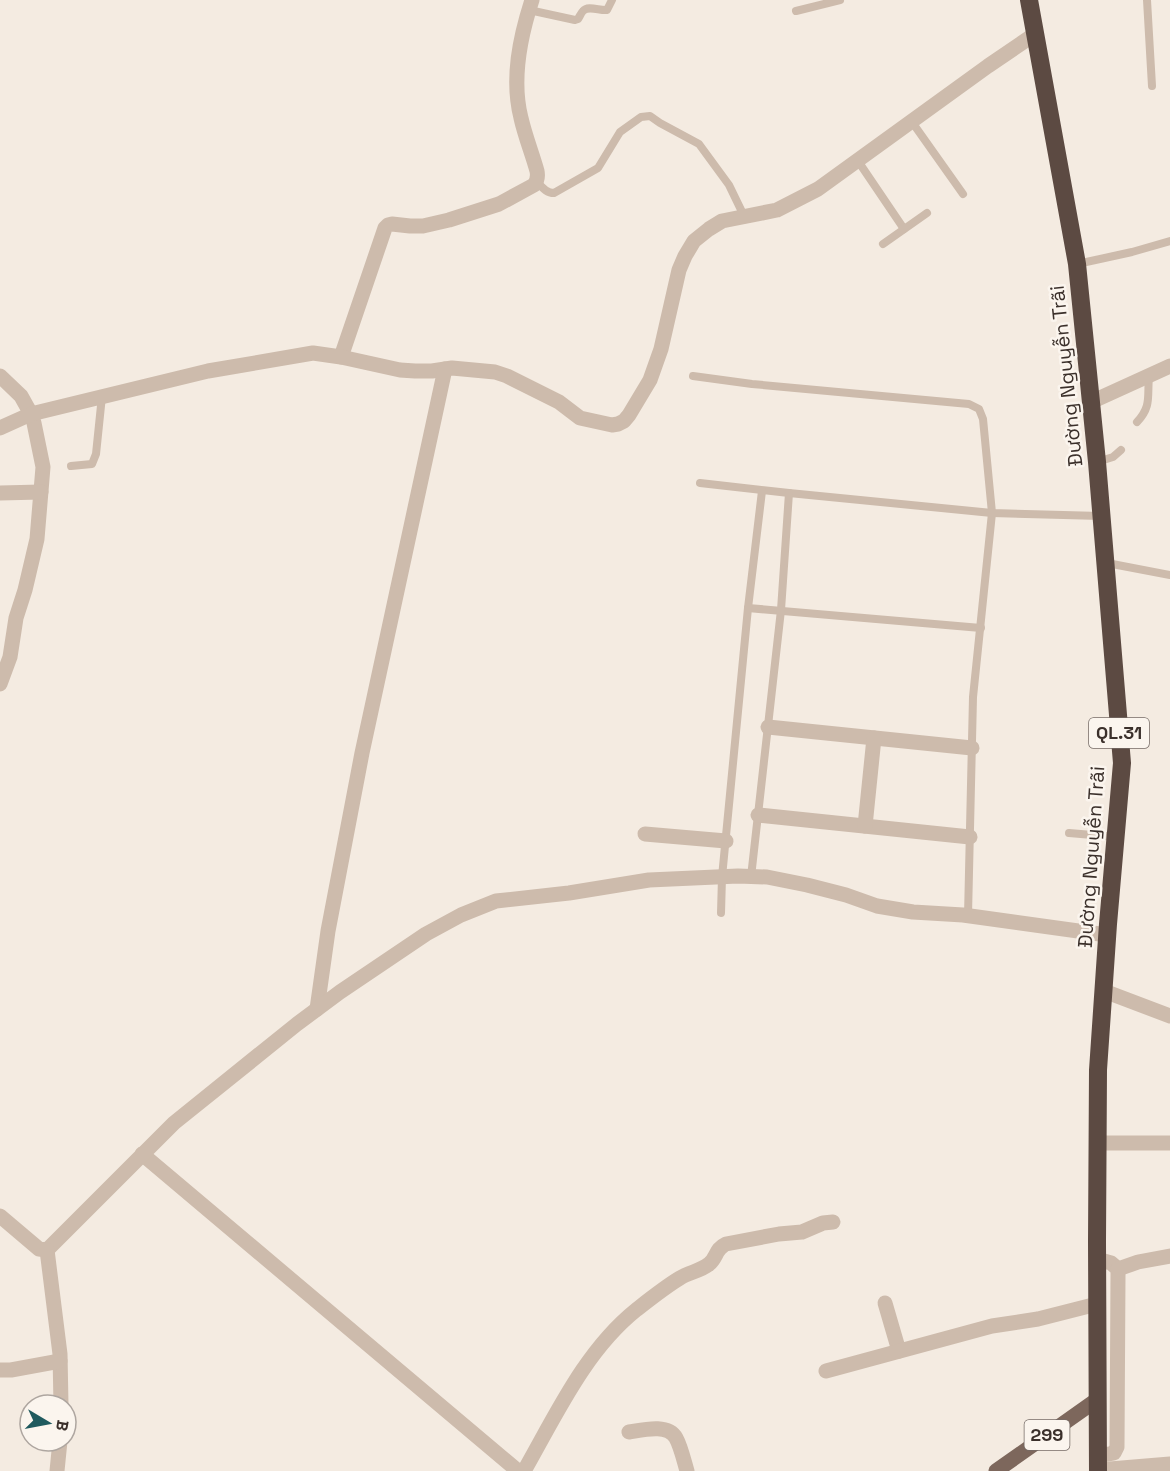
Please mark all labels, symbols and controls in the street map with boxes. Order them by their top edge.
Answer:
street label: Đường Nguyễn Trãi [1044,284,1088,468]
road number: QL.31 [1089,718,1149,748]
street label: Đường Nguyễn Trãi [1072,765,1110,949]
north arrow [18,1393,78,1453]
text: B [51,1418,74,1433]
road number: 299 [1024,1420,1070,1450]

